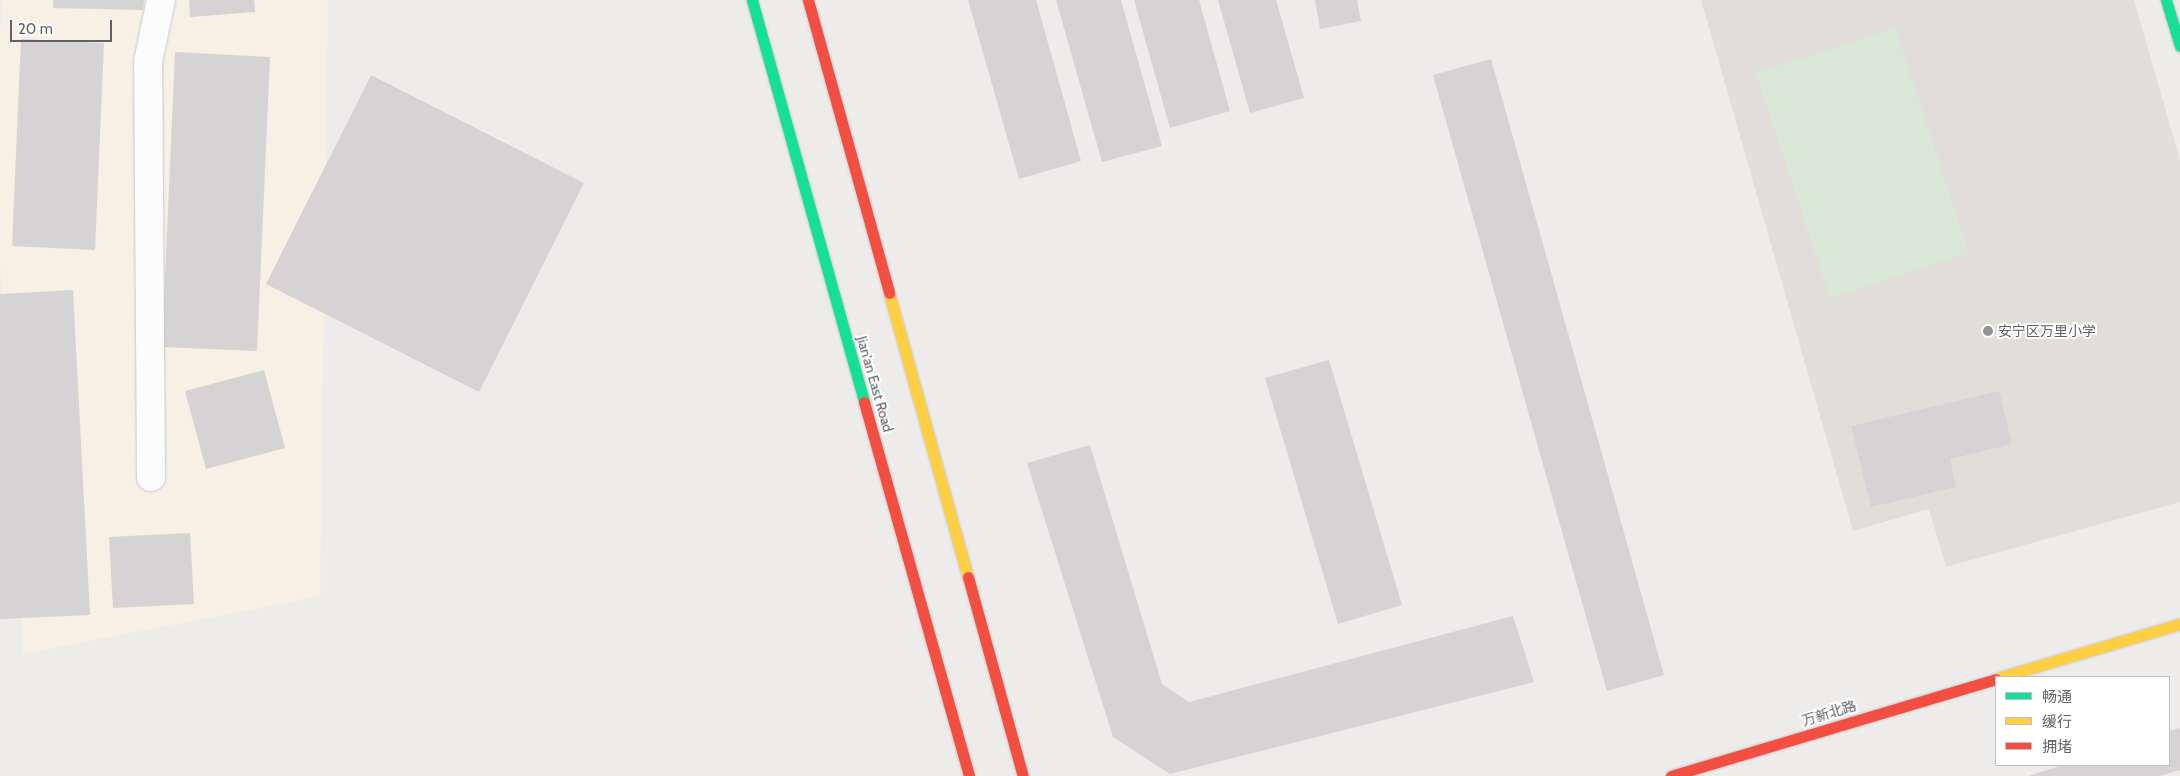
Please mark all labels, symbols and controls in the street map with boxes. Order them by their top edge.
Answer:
scale bar [12,10,115,42]
text: 20 m [18,20,53,38]
place label: 安宁区万里小学 [1998,323,2096,339]
marker: 安宁区万里小学 [1982,325,1994,337]
street label: Jian'an East Road [853,334,897,434]
legend [1995,676,2170,766]
text: 畅通 [2042,688,2072,706]
street label: 万新北路 [1800,697,1858,729]
text: 缓行 [2042,713,2072,731]
text: 拥堵 [2042,738,2072,756]

